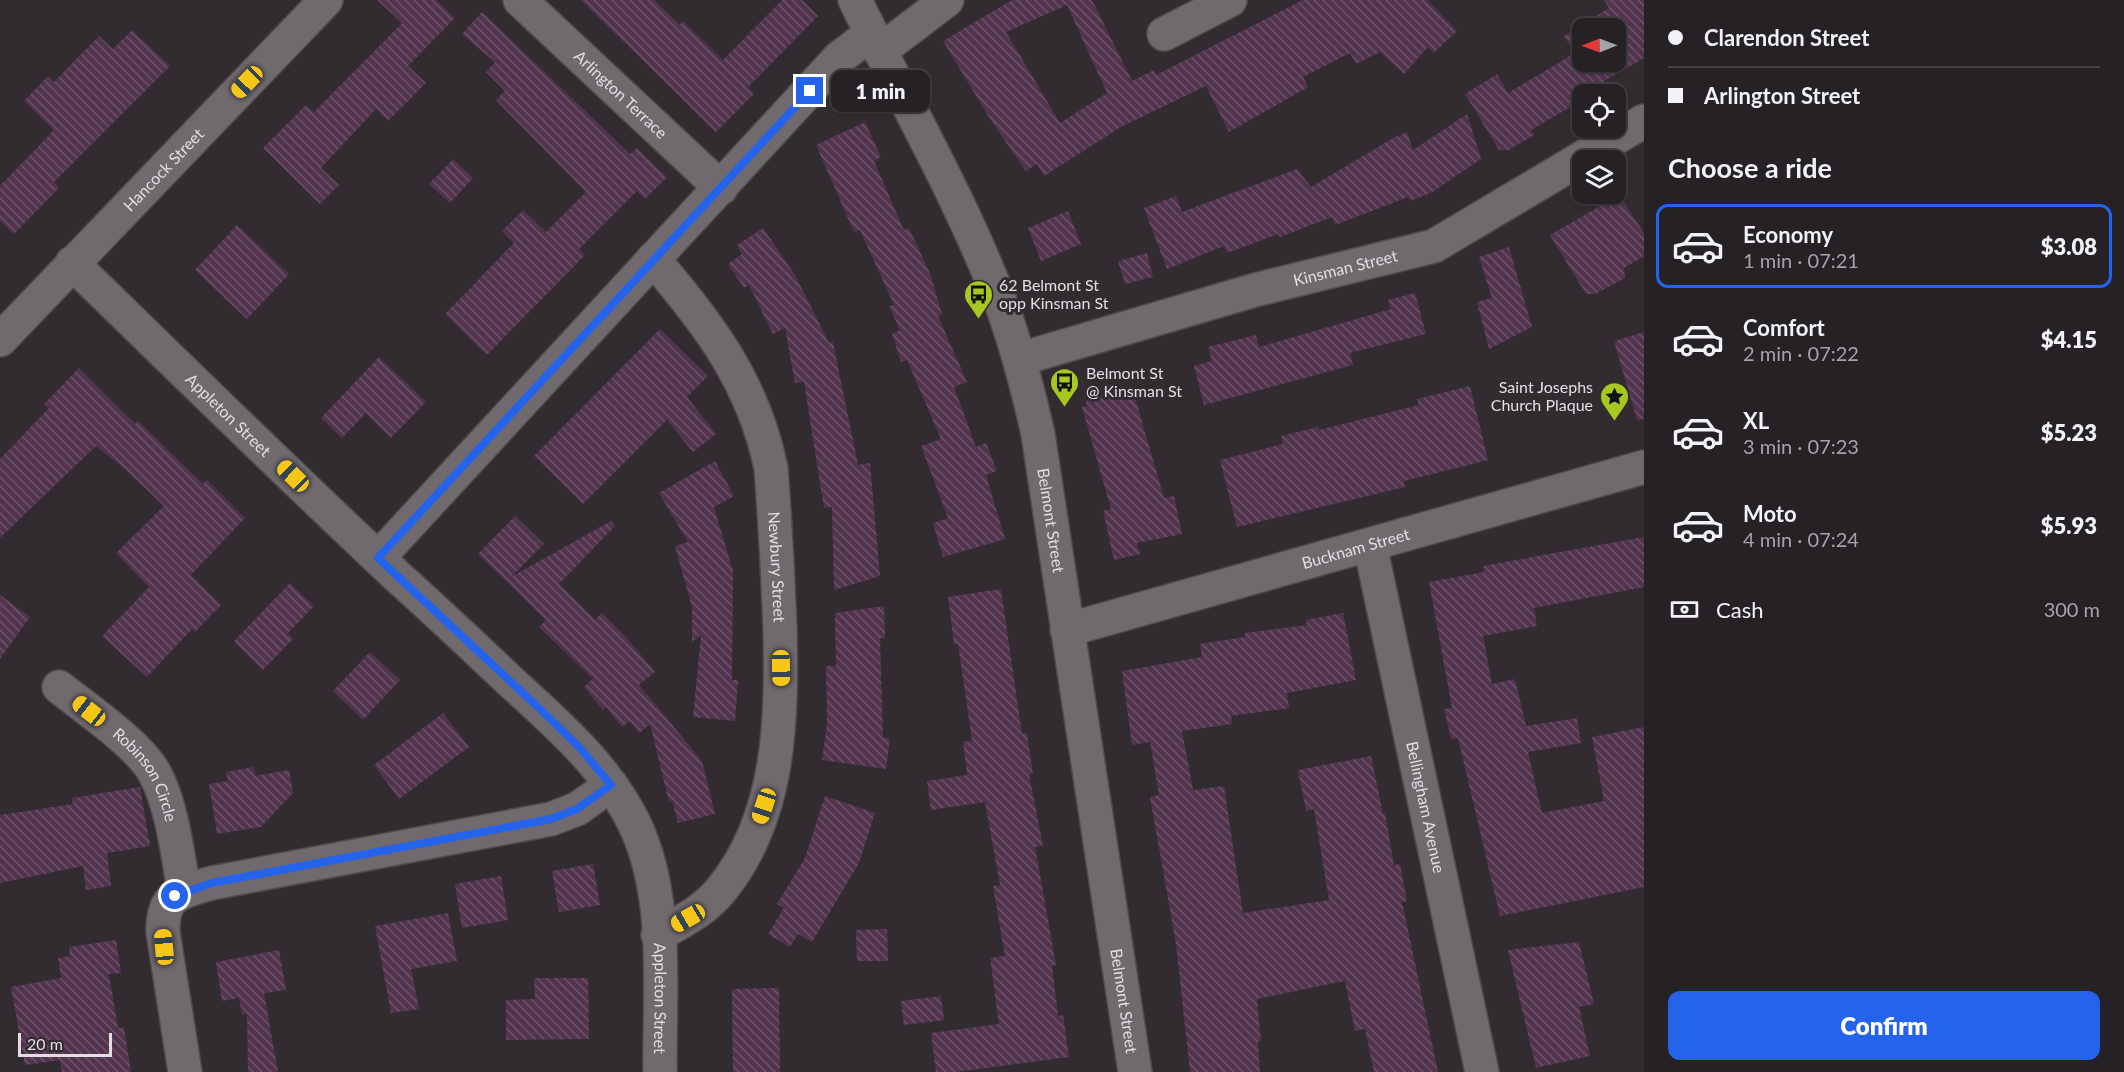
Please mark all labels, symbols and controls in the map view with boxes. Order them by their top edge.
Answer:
north arrow [1572,18,1626,72]
map controls [1572,18,1626,204]
text: Clarendon Street [1704,24,1869,51]
street label: Arlington Terrace [571,46,672,142]
car [228,63,266,101]
callout: 1 min [831,70,930,112]
route end [796,77,823,104]
text: 1 min [856,79,905,103]
text: Arlington Street [1704,82,1860,109]
button: locate [1572,84,1626,138]
street label: Hancock Street [119,124,207,215]
button: layers [1572,150,1626,204]
text: Choose a ride [1668,151,1832,184]
icon: car [1671,219,1725,273]
text: Economy [1743,221,1833,248]
text: $3.08 [2041,233,2097,260]
street label: Kinsman Street [1291,245,1400,289]
text: 1 min · 07:21 [1743,248,1859,272]
place label: 62 Belmont St opp Kinsman St [999,275,1109,312]
bus stop icon: 62 Belmont St opp Kinsman St [962,278,994,320]
icon: car [1671,312,1725,366]
text: Comfort [1743,314,1825,341]
text: $4.15 [2041,326,2097,353]
text: 2 min · 07:22 [1743,341,1859,365]
place label: Belmont St @ Kinsman St [1086,363,1182,400]
bus stop icon: Belmont St @ Kinsman St [1049,366,1081,408]
street label: Appleton Street [182,369,275,460]
place label: Saint Josephs Church Plaque [1491,377,1593,414]
place icon: Saint Josephs Church Plaque [1598,380,1630,422]
icon: car [1671,405,1725,459]
text: XL [1743,407,1769,434]
text: $5.23 [2041,419,2097,446]
text: 3 min · 07:23 [1743,434,1859,458]
car [274,457,312,495]
street label: Belmont Street [1034,467,1069,574]
icon: car [1671,498,1725,552]
text: Moto [1743,500,1797,527]
street label: Newbury Street [765,511,790,623]
text: $5.93 [2041,512,2097,539]
street label: Bucknam Street [1299,524,1412,572]
text: 4 min · 07:24 [1743,527,1859,551]
icon: cash [1668,593,1701,626]
text: Cash [1716,596,1763,623]
text: 300 m [2044,597,2100,621]
car [772,650,790,686]
car [69,693,109,729]
street label: Robinson Circle [109,723,181,823]
street label: Bellingham Avenue [1403,740,1449,875]
car [750,786,778,826]
route start [161,882,188,909]
car [668,901,708,935]
car [153,928,175,966]
street label: Appleton Street [651,942,671,1054]
street label: Belmont Street [1107,947,1142,1055]
button: Confirm [1668,991,2100,1060]
scale bar [18,1030,112,1058]
text: 20 m [27,1034,63,1053]

